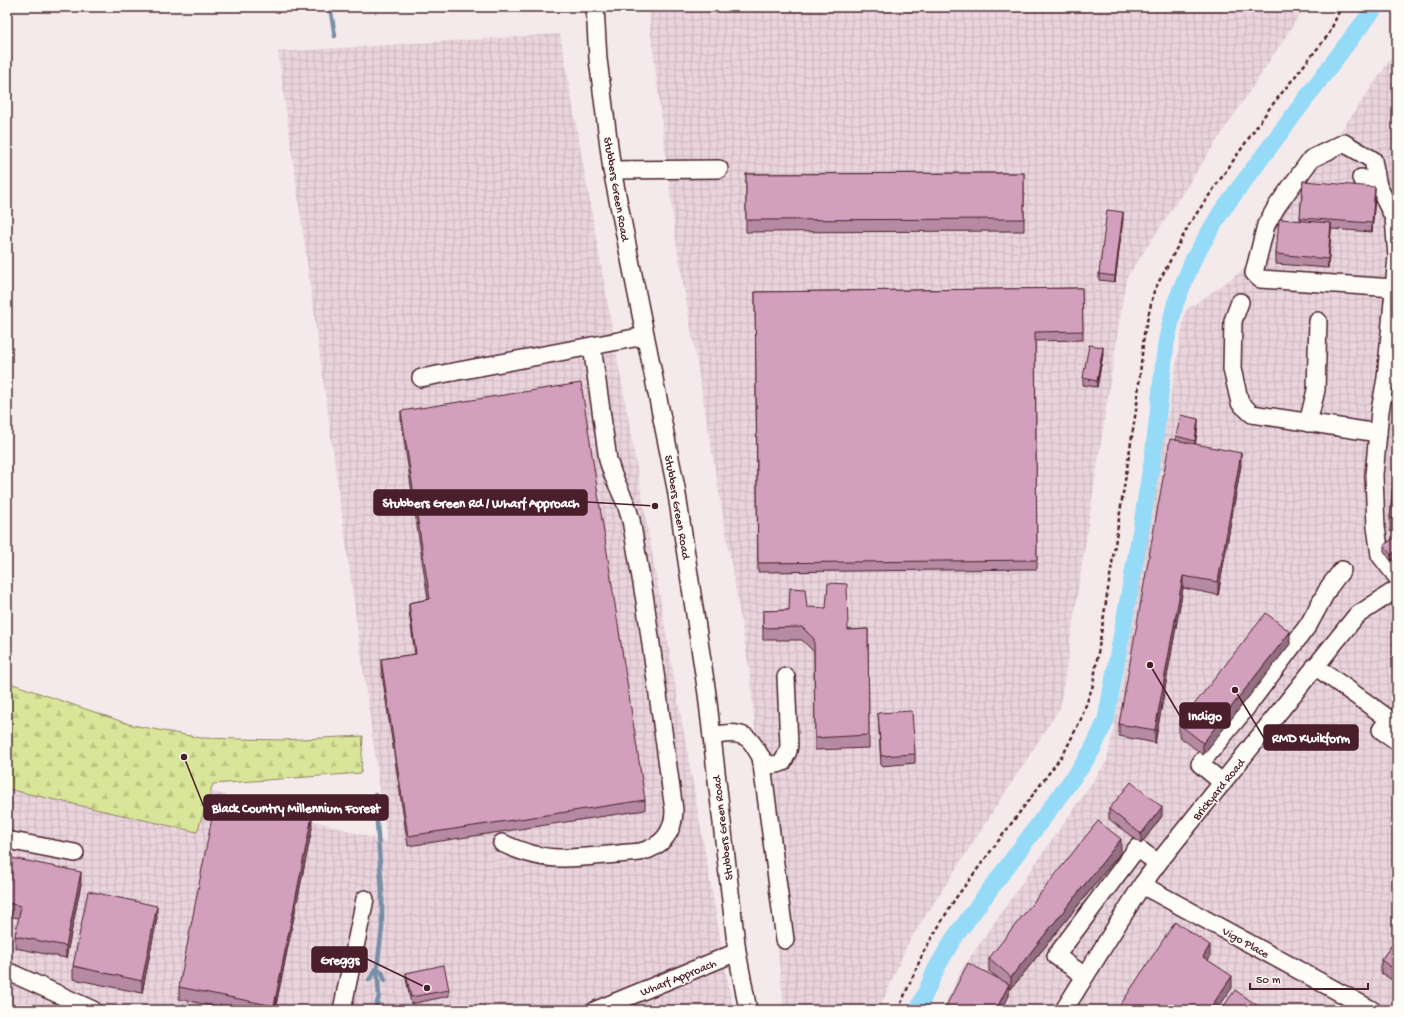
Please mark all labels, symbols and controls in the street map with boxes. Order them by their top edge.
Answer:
street label: Stubbers Green Road [599,136,631,243]
street label: Stubbers Green Road [660,454,692,561]
callout: Stubbers Green Rd / Wharf Approach [374,490,587,515]
text: Stubbers Green Rd / Wharf Approach [383,496,579,513]
callout: Indigo [1180,703,1230,728]
text: Indigo [1188,710,1222,725]
callout: RMD Kwikform [1264,725,1358,750]
text: RMD Kwikform [1271,731,1351,747]
street label: Brickyard Road [1190,756,1249,825]
street label: Stubbers Green Road [710,774,737,881]
callout: Black Country Millennium Forest [204,795,388,820]
text: Black Country Millennium Forest [211,802,382,817]
street label: Vigo Place [1218,925,1272,963]
callout: Greggs [312,947,367,972]
text: Greggs [320,954,361,969]
street label: Wharf Approach [639,957,719,1000]
scale bar [1250,965,1368,991]
text: 50 m [1256,974,1281,988]

